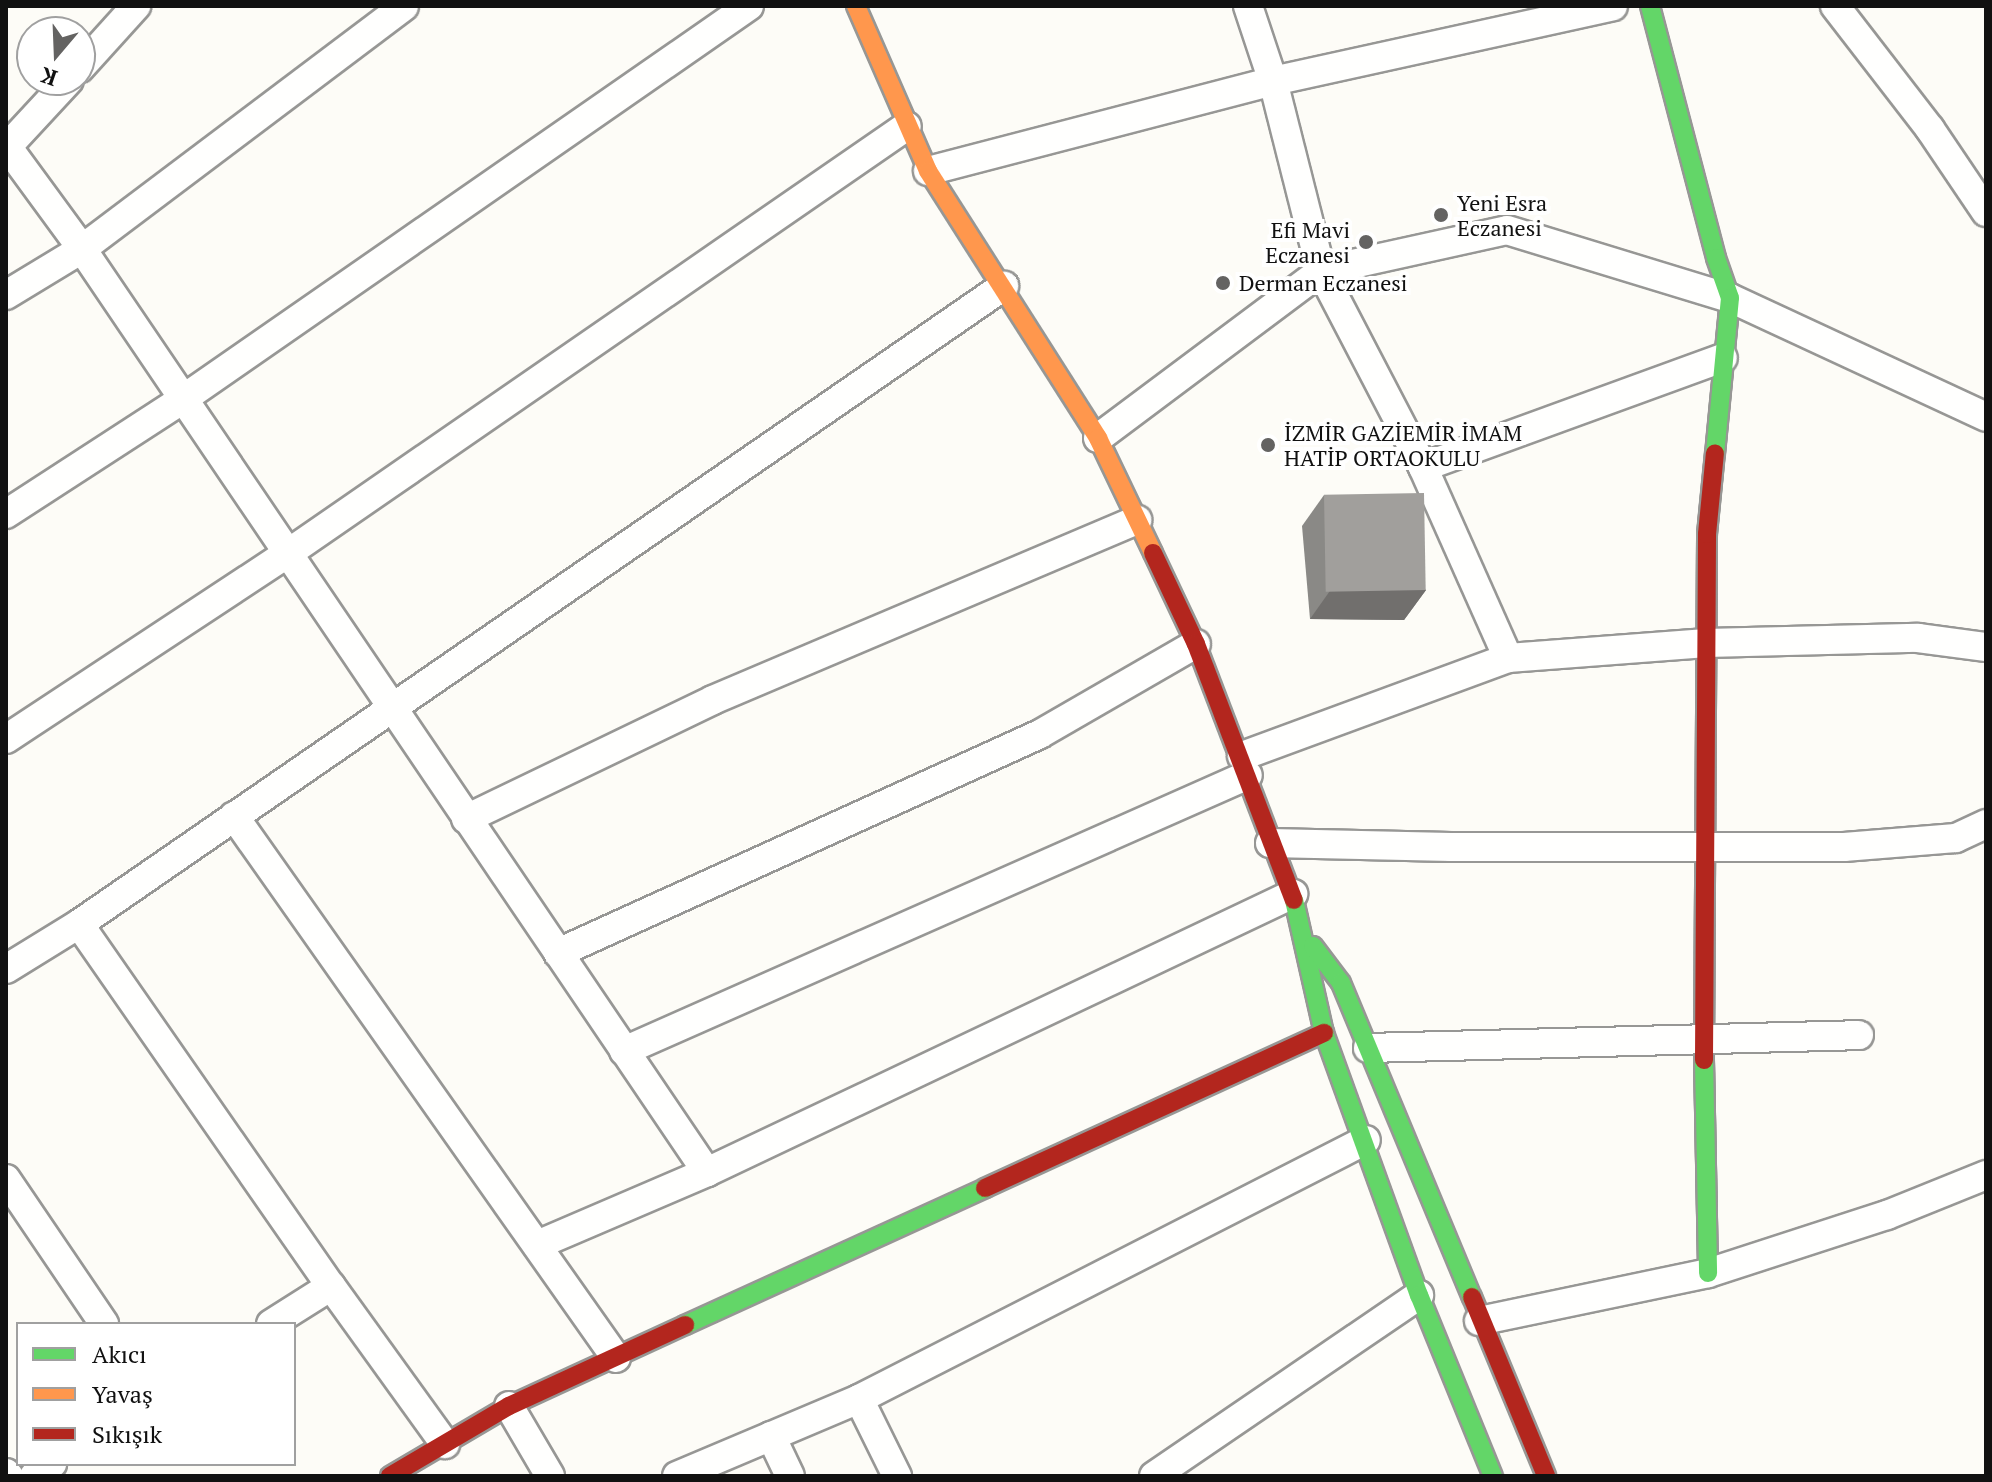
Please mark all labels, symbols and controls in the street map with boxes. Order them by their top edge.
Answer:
north arrow [16,16,96,96]
text: K [37,61,61,94]
place label: Yeni Esra Eczanesi [1457,189,1547,240]
marker: Yeni Esra Eczanesi [1432,206,1450,224]
place label: Efi Mavi Eczanesi [1265,216,1350,268]
marker: Efi Mavi Eczanesi [1357,233,1375,251]
place label: Derman Eczanesi [1239,270,1407,296]
marker: Derman Eczanesi [1214,274,1232,292]
place label: İZMİR GAZİEMİR İMAM HATİP ORTAOKULU [1284,419,1522,470]
marker: İZMİR GAZİEMİR İMAM HATİP ORTAOKULU [1259,436,1277,454]
legend [16,1322,296,1466]
text: Akıcı [92,1338,146,1370]
text: Yavaş [92,1378,153,1410]
text: Sıkışık [92,1418,162,1450]

